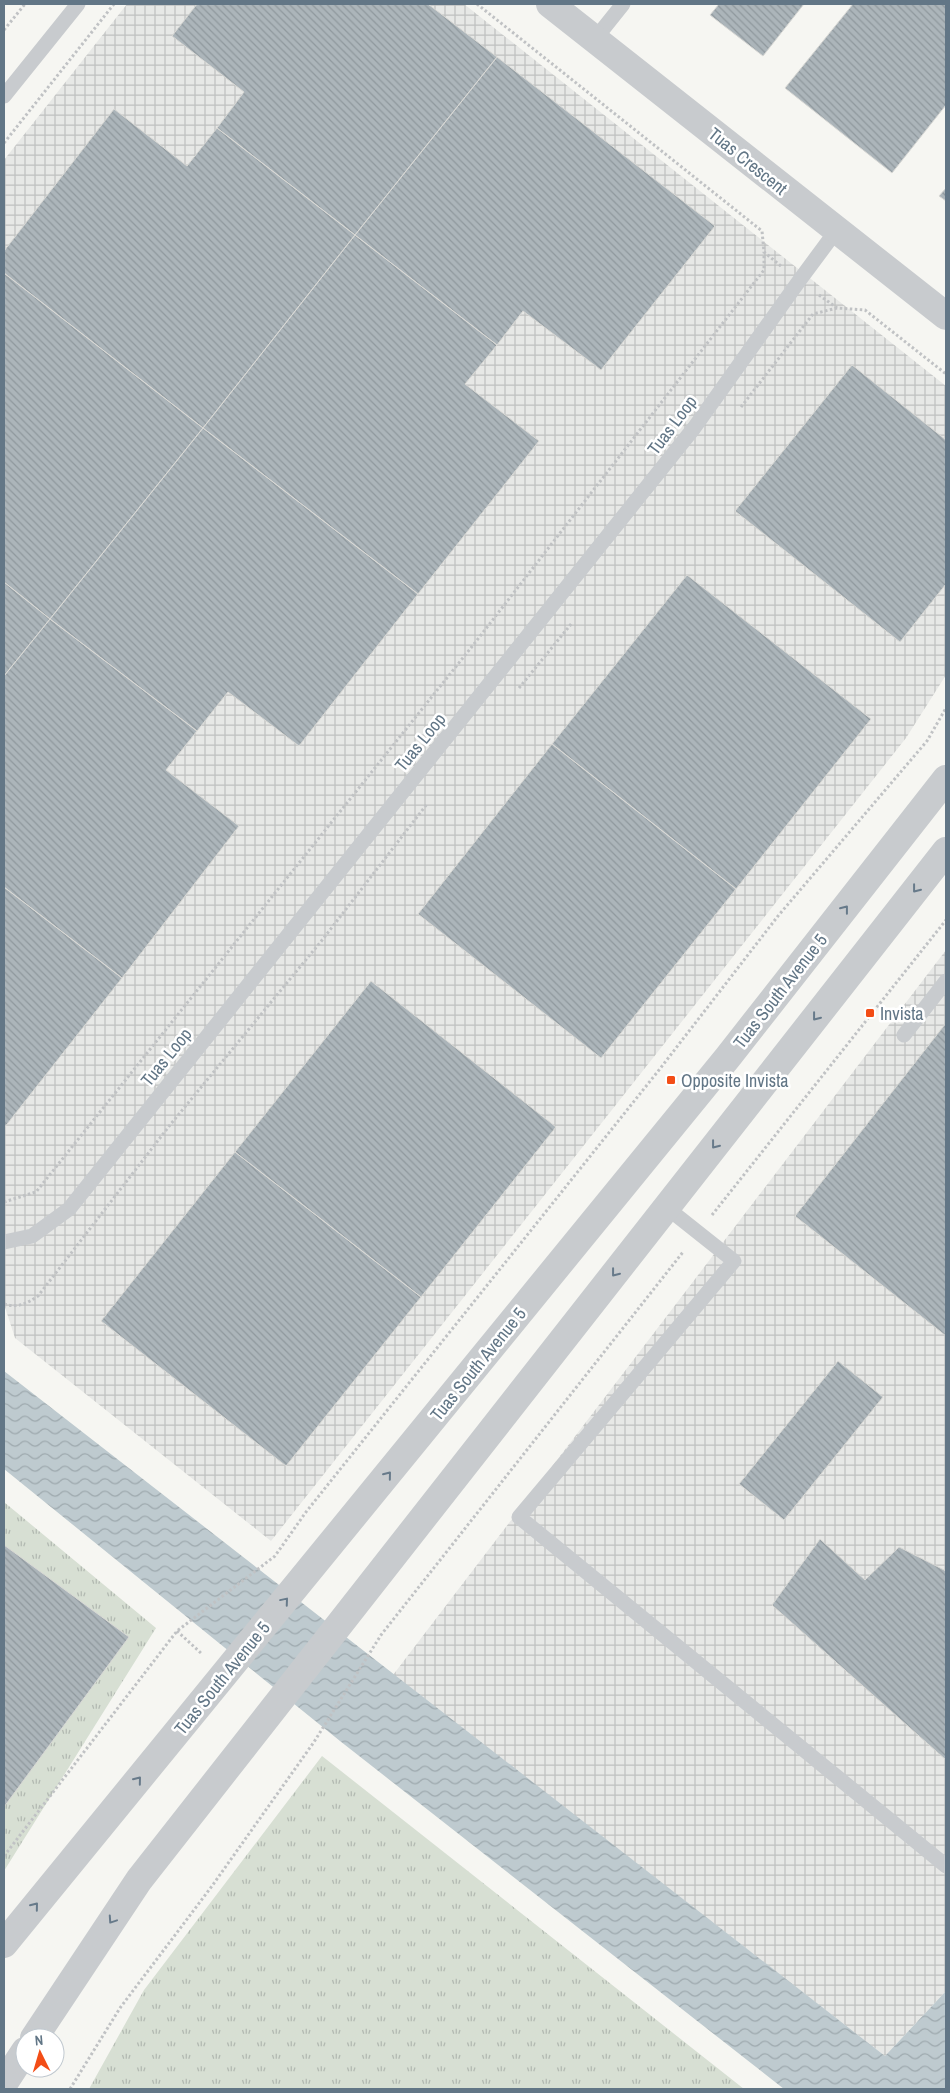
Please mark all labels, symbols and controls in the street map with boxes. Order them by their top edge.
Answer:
street label: Tuas Crescent [703,121,793,201]
street label: Tuas Loop [641,390,703,460]
street label: Tuas Loop [389,708,451,776]
one-way arrow [914,883,922,892]
one-way arrow [839,906,847,915]
street label: Tuas South Avenue 5 [727,928,833,1054]
place label: Invista [880,1001,924,1026]
marker: Invista [864,1007,876,1019]
one-way arrow [813,1011,821,1020]
street label: Tuas Loop [135,1023,197,1091]
place label: Opposite Invista [681,1068,789,1093]
marker: Opposite Invista [665,1074,677,1086]
one-way arrow [713,1139,721,1148]
one-way arrow [612,1267,621,1276]
street label: Tuas South Avenue 5 [424,1302,532,1426]
one-way arrow [383,1472,391,1481]
one-way arrow [280,1597,289,1606]
street label: Tuas South Avenue 5 [168,1616,276,1740]
one-way arrow [132,1777,140,1786]
one-way arrow [29,1903,37,1912]
one-way arrow [109,1915,118,1924]
north arrow [15,2028,65,2078]
text: N [34,2031,44,2049]

